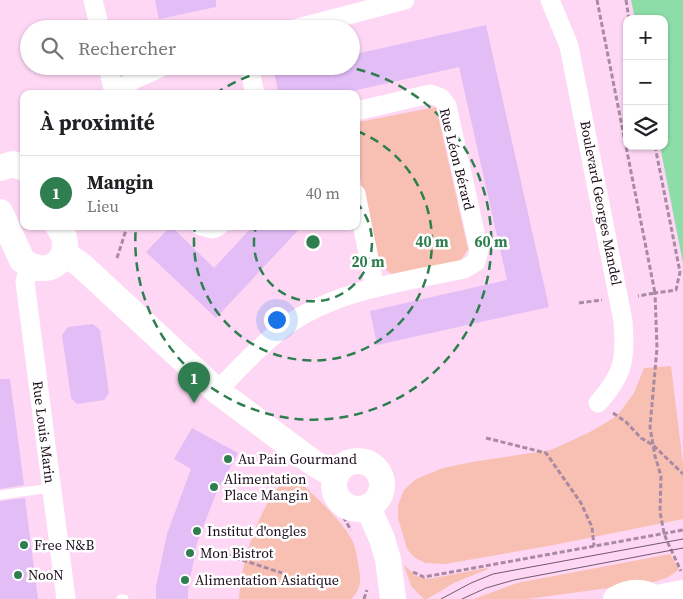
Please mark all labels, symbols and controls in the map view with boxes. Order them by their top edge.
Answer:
map controls [623,15,668,150]
button: + [623,15,668,60]
search box [20,20,360,75]
icon: search [38,34,66,62]
text: Rechercher [78,35,176,61]
button: − [623,60,668,105]
button: layers [623,105,668,150]
street label: Rue Léon Bérard [435,106,479,212]
text: À proximité [40,108,155,137]
street label: Boulevard Georges Mandel [575,119,627,287]
text: Mangin [87,169,153,195]
text: 1 [52,182,60,204]
text: 40 m [306,182,340,204]
text: Lieu [87,195,119,217]
text: 40 m [415,231,449,252]
text: 60 m [474,231,508,252]
centre of rings [304,233,322,251]
text: 20 m [351,251,385,272]
your location [264,307,290,333]
pin: 1 [178,362,210,403]
street label: Rue Louis Marin [28,380,60,485]
place label: Au Pain Gourmand [238,449,357,469]
marker: Au Pain Gourmand [222,453,234,465]
place label: Alimentation Place Mangin [224,469,309,505]
marker: Alimentation Place Mangin [208,481,220,493]
place label: Institut d'ongles [207,521,306,541]
marker: Institut d'ongles [191,525,203,537]
place label: Free N&B [34,535,95,555]
marker: Free N&B [18,539,30,551]
place label: Mon Bistrot [200,543,274,563]
marker: Mon Bistrot [184,547,196,559]
place label: NooN [28,565,64,585]
marker: NooN [12,569,24,581]
place label: Alimentation Asiatique [195,570,339,590]
marker: Alimentation Asiatique [179,574,191,586]

